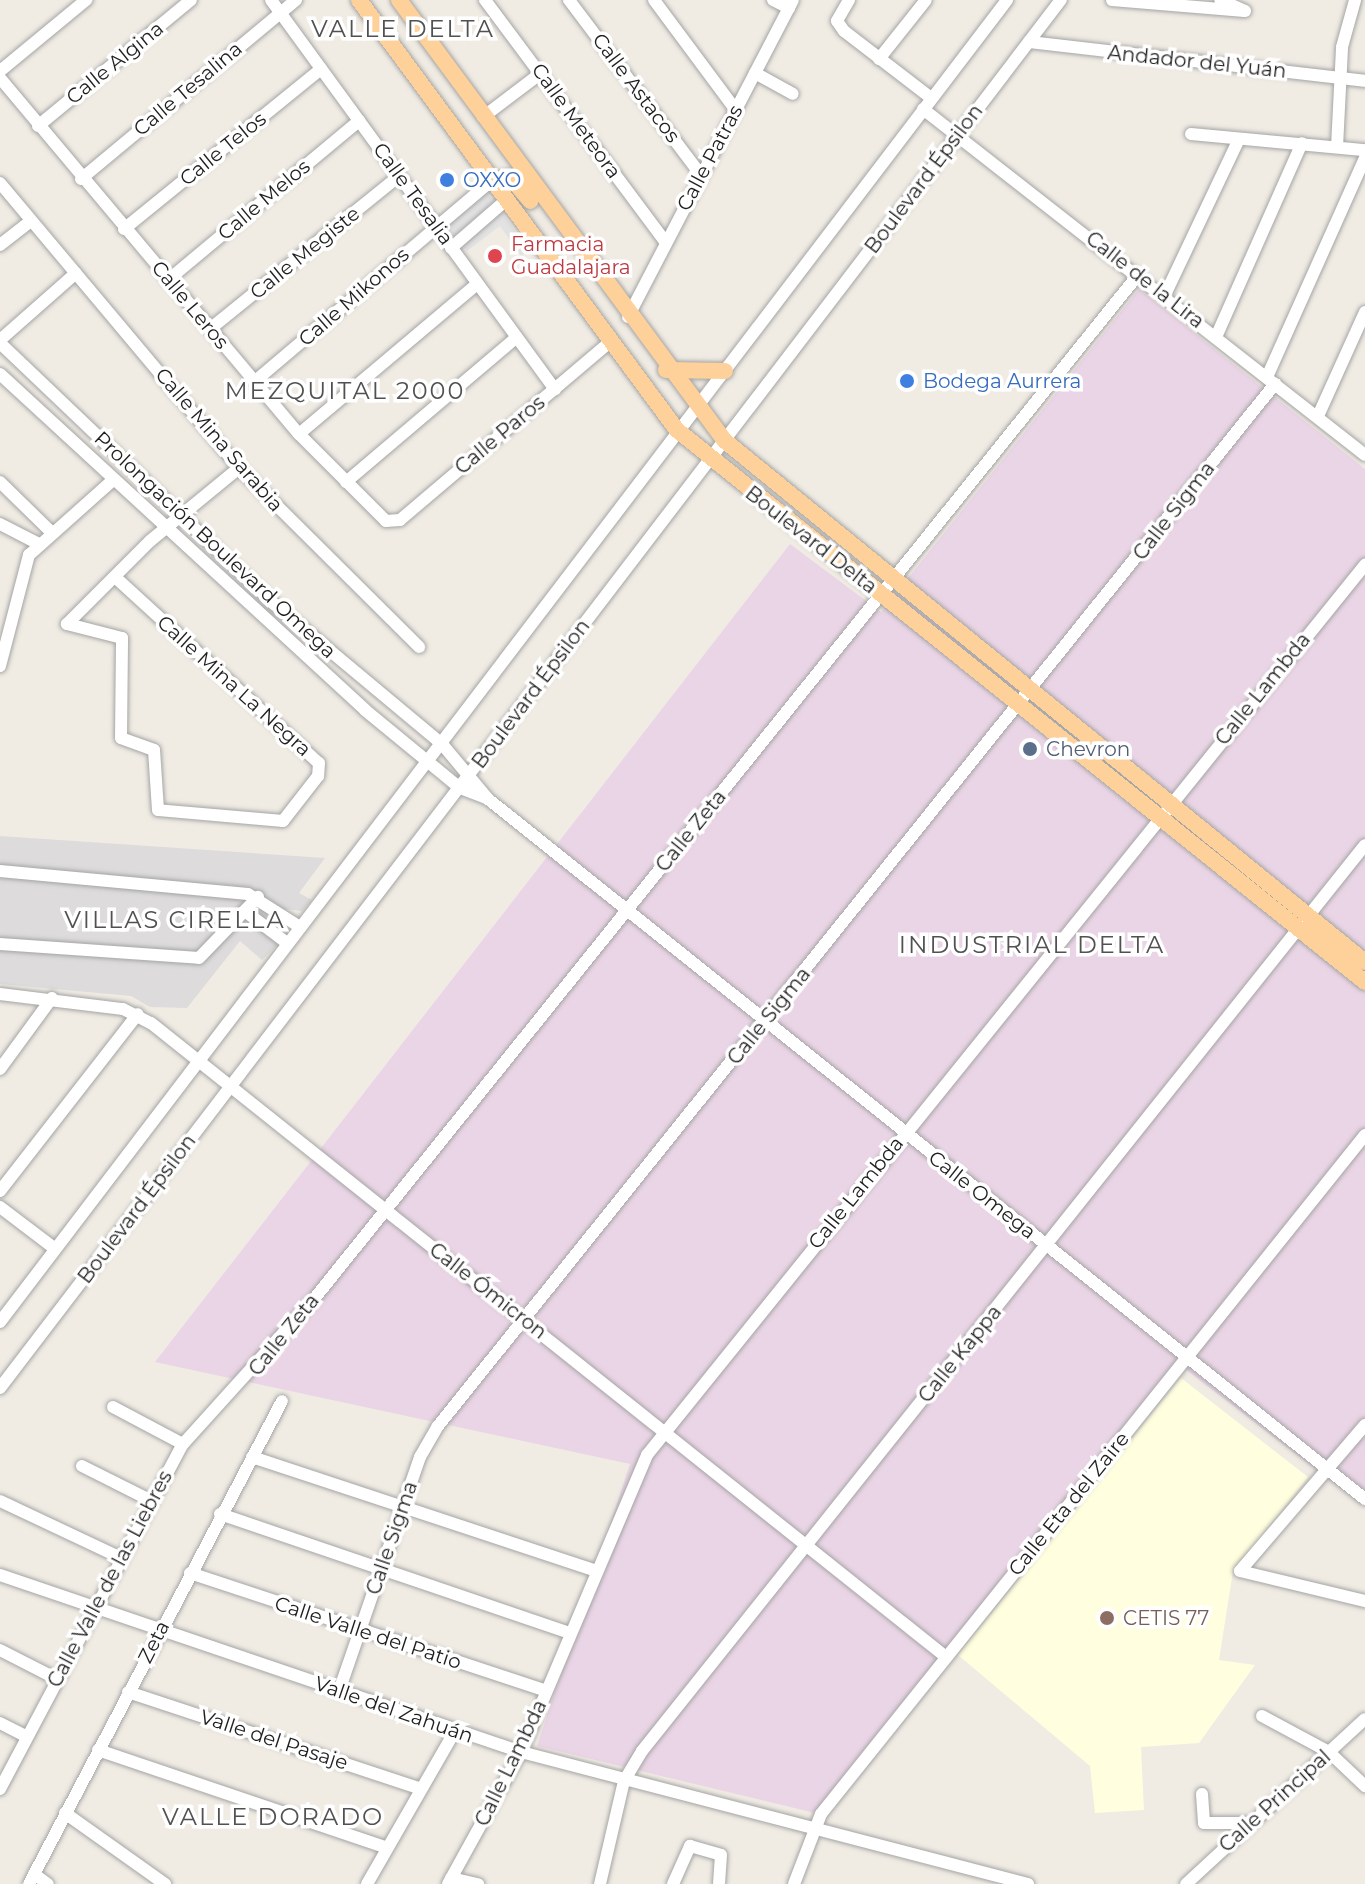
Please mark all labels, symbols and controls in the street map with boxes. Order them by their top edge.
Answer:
district label: VALLE DELTA [311,15,495,43]
street label: Calle Algina [62,17,168,109]
street label: Calle Astacos [587,29,685,147]
street label: Calle Tesalina [129,37,247,141]
street label: Andador del Yuán [1106,41,1288,83]
street label: Calle Meteora [526,59,626,183]
street label: Boulevard Épsilon [860,100,988,258]
street label: Calle Patras [672,101,748,215]
street label: Calle Telos [175,107,271,191]
street label: Calle Tesalia [368,138,458,250]
street label: Calle Melos [213,155,315,245]
place label: OXXO [463,168,521,192]
marker: OXXO [438,171,456,189]
street label: Calle Megiste [245,202,365,304]
street label: Calle de la Lira [1081,226,1209,334]
place label: Farmacia Guadalajara [511,232,631,279]
street label: Calle Mikonos [294,243,414,351]
marker: Farmacia Guadalajara [486,247,504,265]
street label: Calle Leros [146,256,234,354]
street label: Calle Mina Sarabia [150,363,288,517]
place label: Bodega Aurrera [923,369,1081,393]
marker: Bodega Aurrera [898,372,916,390]
district label: MEZQUITAL 2000 [225,377,465,405]
street label: Calle Paros [450,391,550,479]
street label: Prolongación Boulevard Omega [89,427,341,663]
street label: Calle Sigma [1128,457,1220,565]
street label: Boulevard Delta [740,481,882,599]
street label: Calle Mina La Negra [152,611,316,761]
street label: Boulevard Épsilon [467,615,595,773]
street label: Calle Lambda [1210,628,1316,750]
place label: Chevron [1046,737,1130,761]
marker: Chevron [1021,740,1039,758]
street label: Calle Zeta [651,785,731,877]
district label: VILLAS CIRELLA [64,906,286,934]
district label: INDUSTRIAL DELTA [899,931,1165,959]
street label: Calle Sigma [722,962,816,1070]
street label: Boulevard Épsilon [73,1130,201,1288]
street label: Calle Lambda [803,1132,909,1254]
street label: Calle Omega [924,1146,1040,1244]
street label: Calle Ómicron [425,1238,551,1344]
street label: Calle Zeta [244,1289,324,1381]
street label: Calle Kappa [913,1300,1007,1408]
street label: Calle Eta del Zaire [1004,1427,1134,1581]
street label: Calle Valle de las Liebres [43,1466,177,1692]
street label: Calle Sigma [361,1478,423,1598]
street label: Calle Valle del Patio [272,1591,464,1675]
place label: CETIS 77 [1123,1606,1209,1630]
marker: CETIS 77 [1098,1609,1116,1627]
street label: Zeta [133,1617,175,1667]
street label: Valle del Zahuán [312,1672,476,1748]
street label: Calle Lambda [470,1696,552,1830]
street label: Valle del Pasaje [197,1705,351,1775]
street label: Calle Principal [1214,1745,1336,1857]
district label: VALLE DORADO [162,1803,384,1831]

